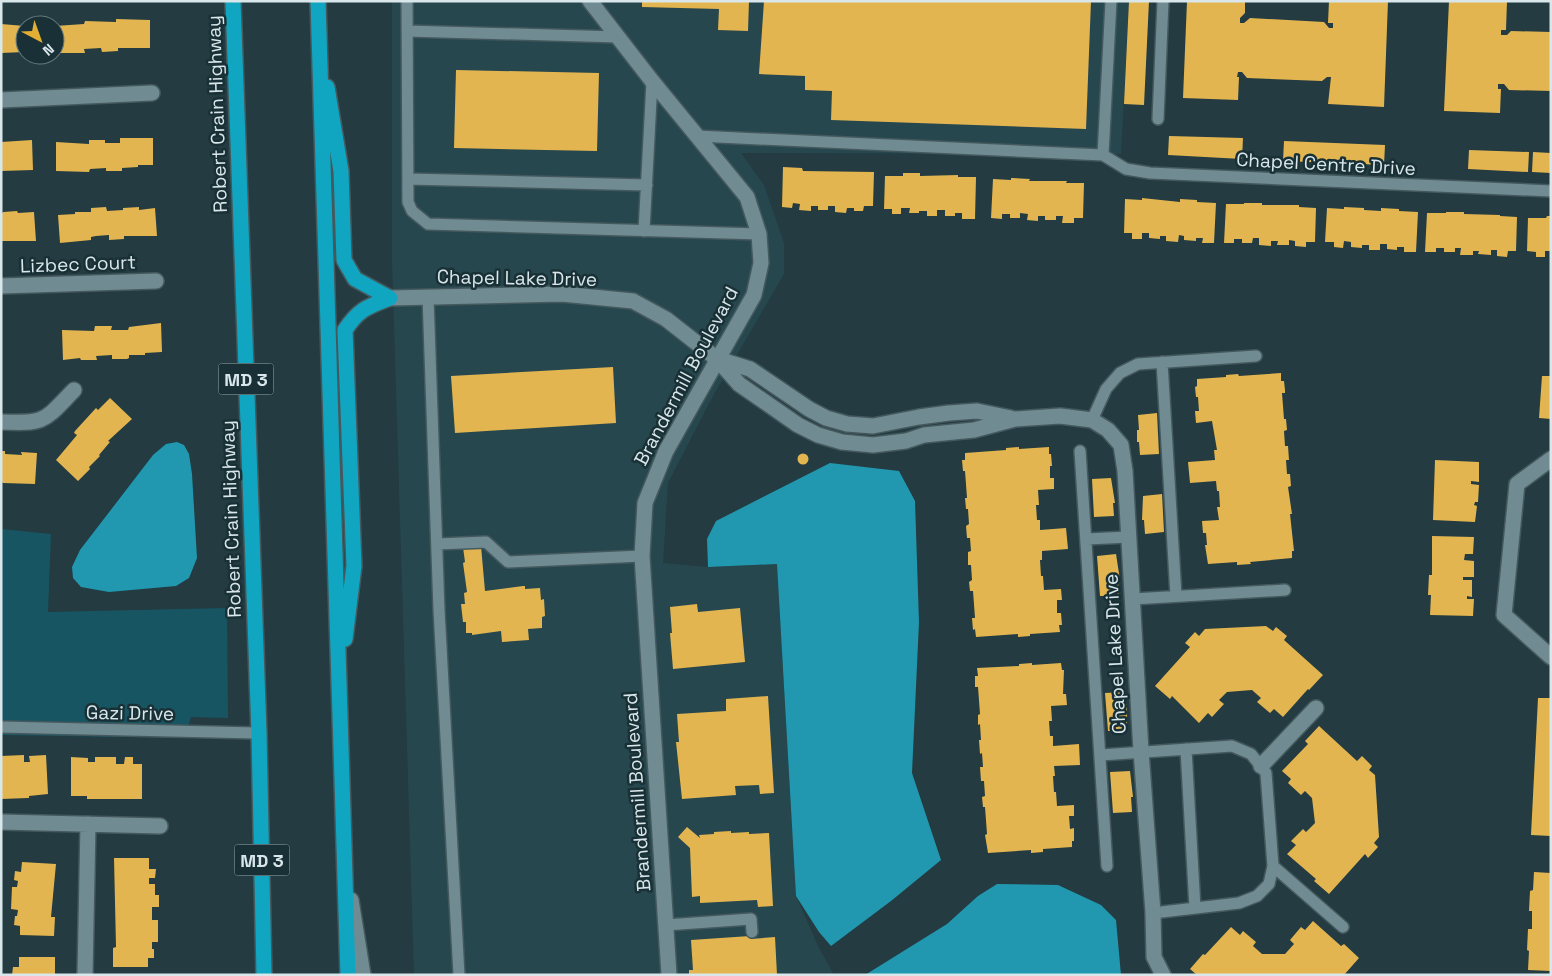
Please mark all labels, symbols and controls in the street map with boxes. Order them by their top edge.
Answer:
north arrow [15,15,65,65]
street label: Robert Crain Highway [201,15,233,213]
text: N [39,40,58,60]
street label: Chapel Centre Drive [1236,147,1416,181]
street label: Lizbec Court [20,249,136,279]
street label: Chapel Lake Drive [437,264,597,292]
street label: Brandermill Boulevard [628,282,744,470]
road number: MD 3 [218,364,274,394]
street label: Robert Crain Highway [215,420,247,618]
street label: Chapel Lake Drive [1098,573,1132,735]
street label: Brandermill Boulevard [618,692,656,892]
street label: Gazi Drive [86,700,174,726]
road number: MD 3 [234,844,290,876]

